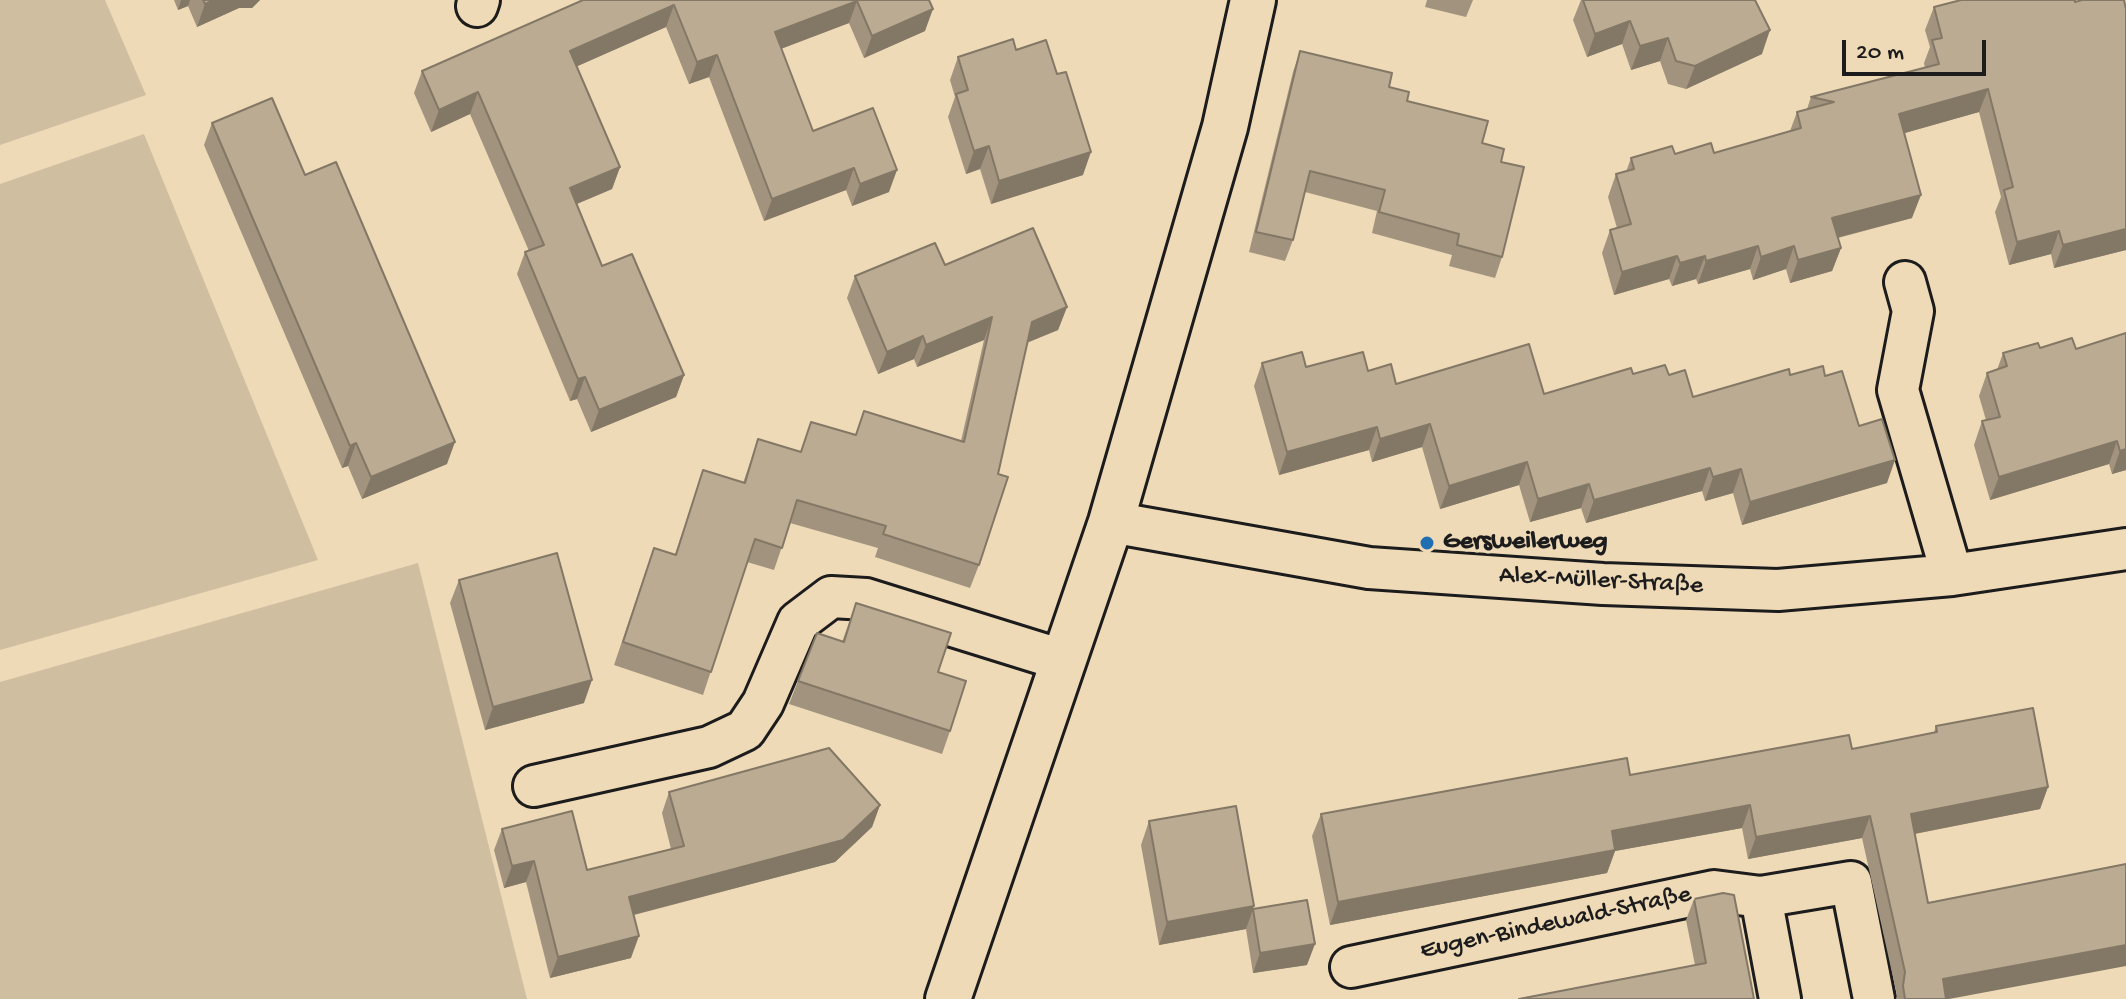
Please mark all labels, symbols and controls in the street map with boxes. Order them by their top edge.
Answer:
scale bar [1846,24,1990,74]
text: 20 m [1856,39,1904,68]
place label: Gersweilerweg [1443,527,1608,559]
marker: Gersweilerweg [1418,534,1436,552]
street label: Alex-Müller-Straße [1498,561,1704,603]
street label: Eugen-Bindewald-Straße [1418,880,1694,968]

